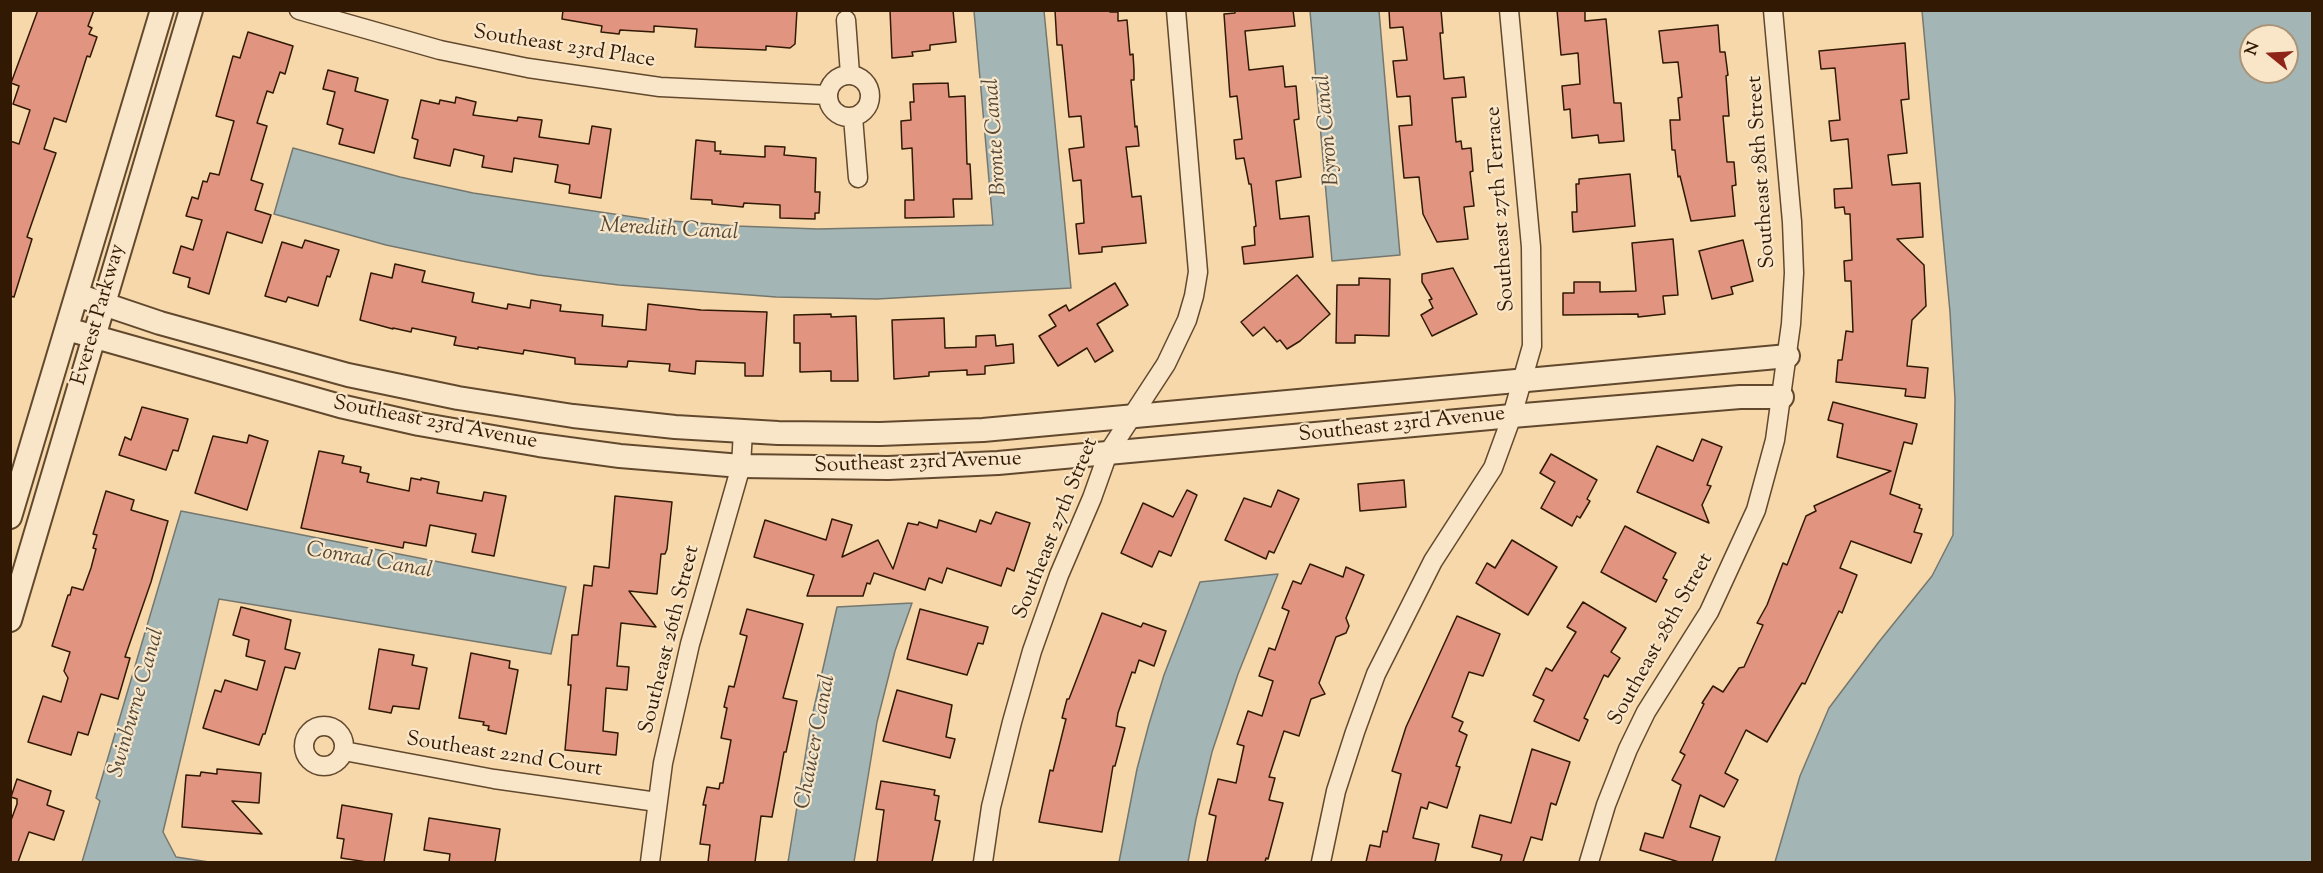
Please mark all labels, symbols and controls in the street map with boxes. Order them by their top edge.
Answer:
street label: Southeast 23rd Place [471,21,657,75]
north arrow [2239,24,2299,84]
text: N [2240,39,2266,59]
water label: Byron Canal [1311,73,1347,187]
street label: Southeast 28th Street [1744,75,1782,269]
water label: Bronte Canal [980,77,1014,197]
street label: Southeast 27th Terrace [1482,105,1522,313]
water label: Meredith Canal [599,214,739,248]
street label: Everest Parkway [68,241,132,389]
street label: Southeast 23rd Avenue [331,392,539,456]
street label: Southeast 23rd Avenue [1298,403,1506,449]
street label: Southeast 27th Street [1009,435,1105,623]
street label: Southeast 23rd Avenue [814,448,1022,480]
water label: Conrad Canal [304,538,434,586]
street label: Southeast 26th Street [635,543,707,737]
street label: Southeast 28th Street [1604,549,1720,731]
water label: Swinburne Canal [104,626,172,780]
water label: Chaucer Canal [791,673,843,811]
street label: Southeast 22nd Court [404,728,604,784]

